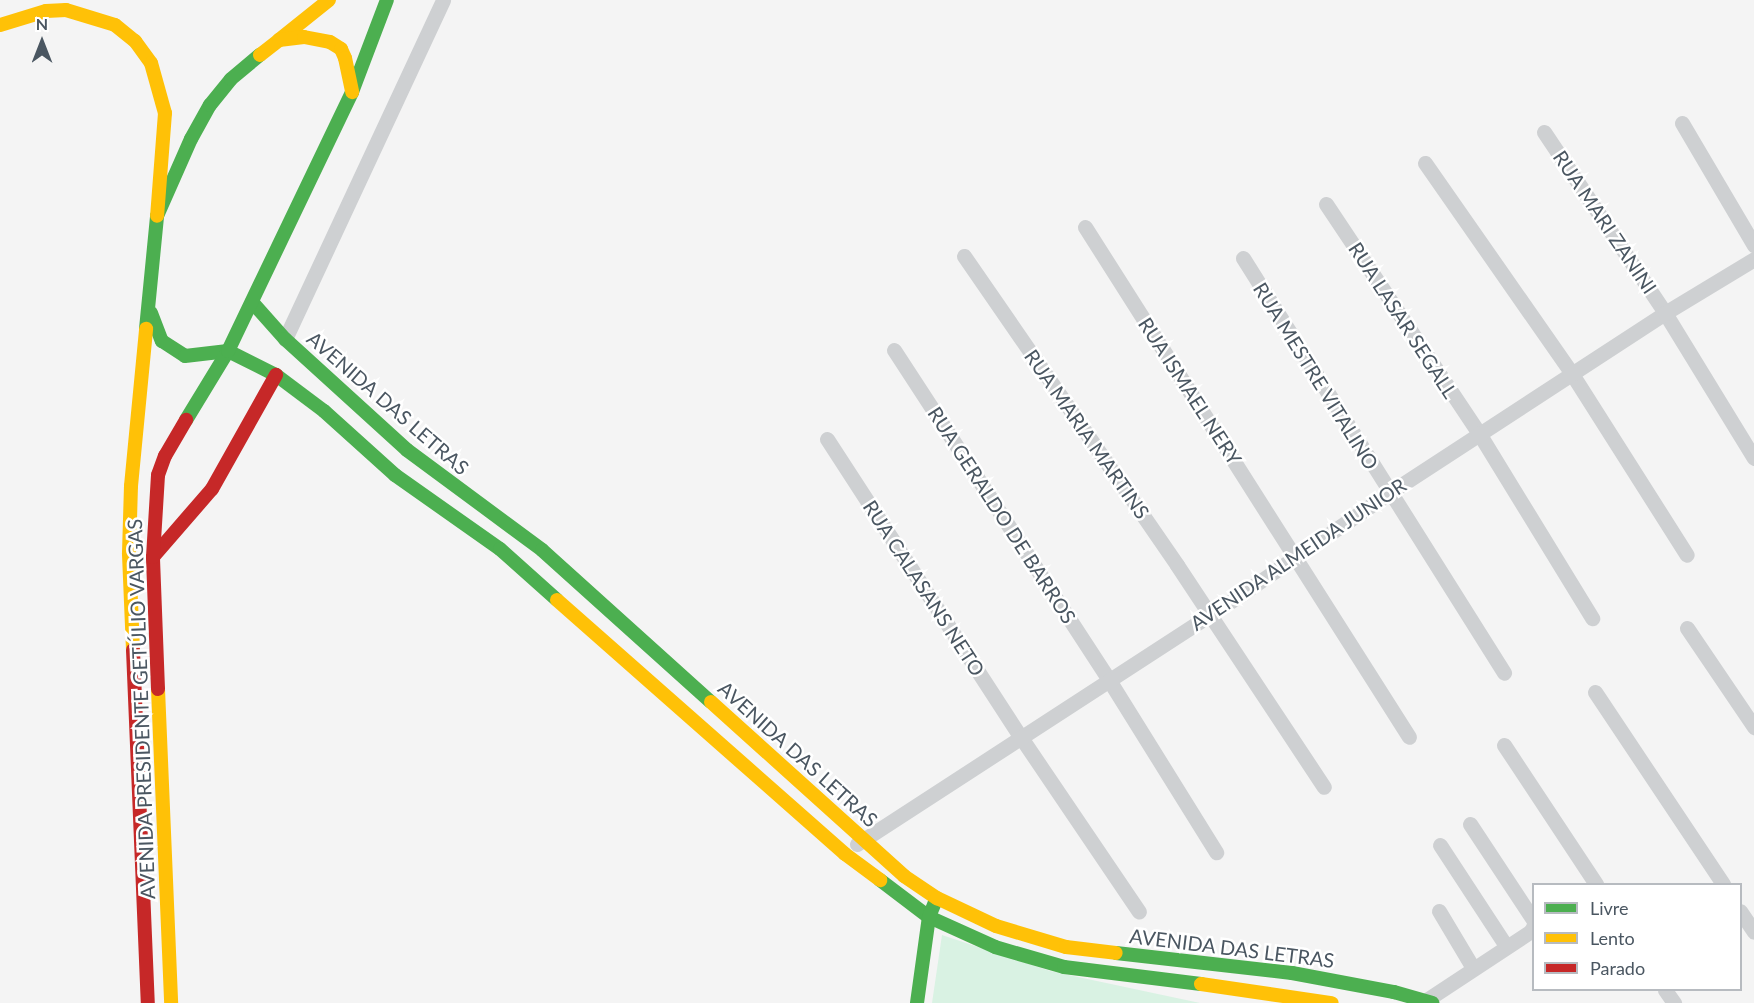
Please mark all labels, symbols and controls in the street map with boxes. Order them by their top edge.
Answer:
north arrow [12,12,72,72]
text: N [36,14,48,33]
street label: RUA MARI ZANINI [1548,146,1662,298]
street label: RUA LASAR SEGALL [1343,237,1463,403]
street label: RUA MESTRE VITALINO [1248,277,1384,475]
street label: RUA ISMAEL NERY [1133,312,1247,470]
street label: AVENIDA DAS LETRAS [302,326,474,480]
street label: RUA MARIA MARTINS [1019,344,1155,524]
street label: RUA GERALDO DE BARROS [923,402,1081,628]
street label: AVENIDA ALMEIDA JUNIOR [1185,472,1411,636]
street label: RUA CALASANS NETO [858,495,990,681]
street label: AVENIDA PRESIDENTE GETÚLIO VARGAS [122,518,160,900]
street label: AVENIDA DAS LETRAS [713,676,883,832]
legend [1532,883,1742,991]
text: Livre [1590,897,1629,919]
street label: AVENIDA DAS LETRAS [1128,923,1336,973]
text: Lento [1590,927,1635,949]
text: Parado [1590,957,1645,979]

